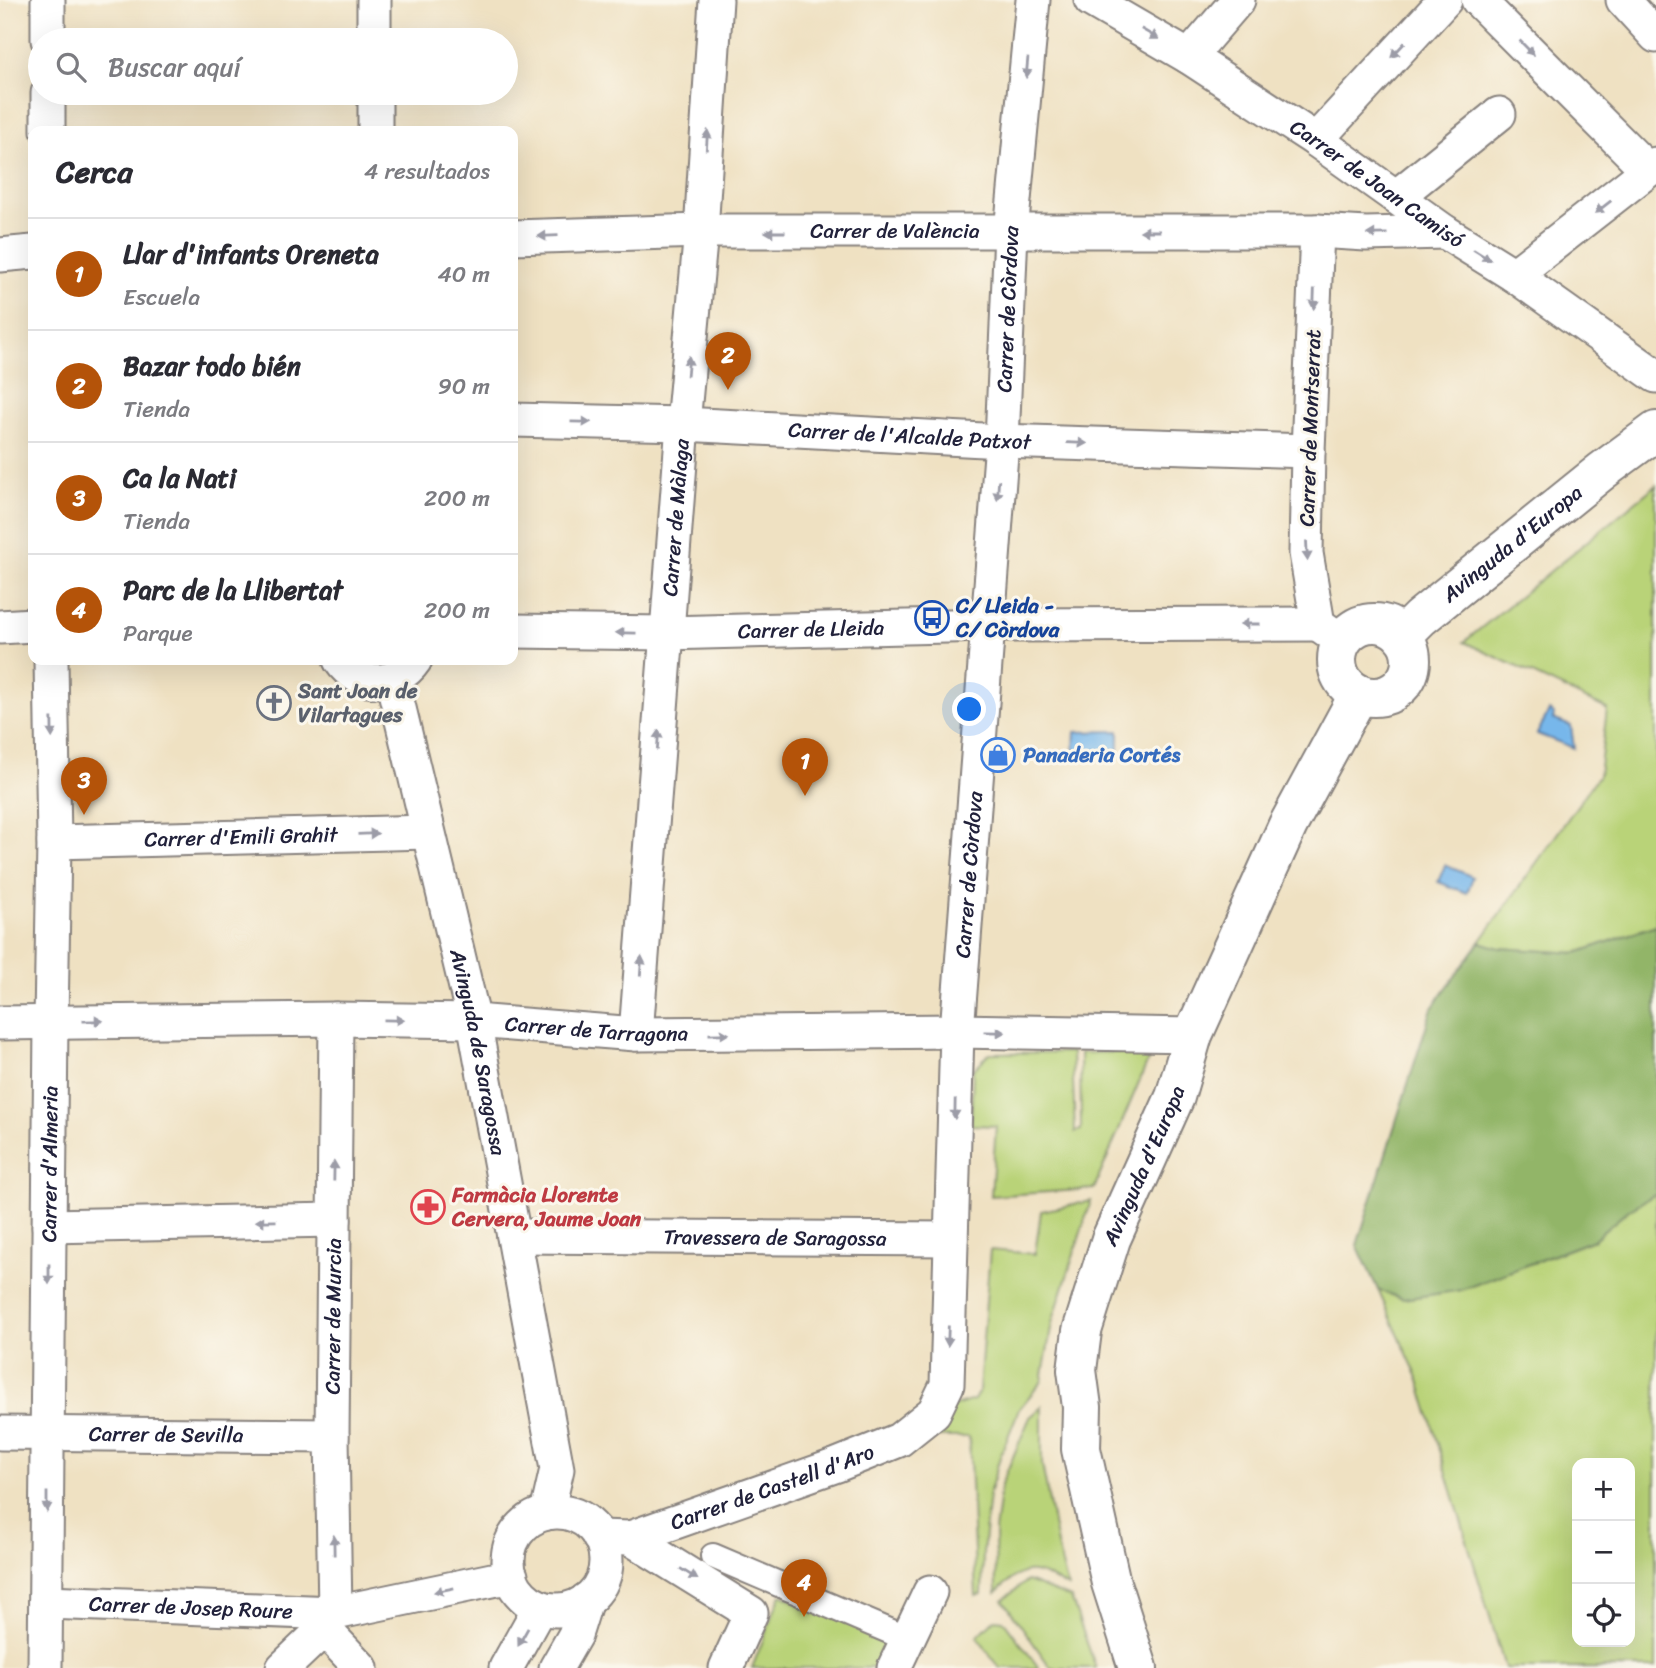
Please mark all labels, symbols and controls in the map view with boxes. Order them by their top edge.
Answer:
search box [28,28,518,105]
one-way arrow [1141,28,1160,40]
one-way arrow [1519,40,1535,56]
one-way arrow [1391,41,1407,58]
text: Buscar aquí [108,44,241,90]
icon: search [52,48,90,86]
one-way arrow [1021,57,1032,79]
street label: Carrer de Joan Camisó [1282,109,1472,259]
one-way arrow [702,128,713,150]
text: Cerca [56,145,132,199]
text: 4 resultados [364,151,490,192]
one-way arrow [1594,200,1612,214]
street label: Carrer de València [810,212,980,250]
street label: Carrer de Còrdova [985,224,1031,393]
one-way arrow [1139,225,1161,237]
one-way arrow [764,226,786,237]
one-way arrow [1366,228,1388,240]
text: Llar d'infants Oreneta [123,231,379,277]
one-way arrow [537,231,559,242]
one-way arrow [1473,249,1492,262]
text: 1 [74,254,84,295]
text: 40 m [437,254,490,295]
text: Escuela [123,277,200,318]
one-way arrow [1308,288,1319,310]
street label: Carrer de Montserrat [1288,329,1332,527]
pin: 2 [705,332,751,390]
text: Bazar todo bién [123,343,301,389]
one-way arrow [683,355,694,377]
text: 2 [72,366,86,407]
text: 90 m [438,366,490,407]
text: Tienda [123,389,190,430]
street label: Carrer de l'Alcalde Patxot [787,411,1033,461]
one-way arrow [570,416,592,428]
street label: Carrer de Màlaga [651,437,701,598]
one-way arrow [1067,438,1089,449]
text: Ca la Nati [123,455,236,501]
street label: Avinguda d'Europa [1432,474,1592,613]
text: 3 [73,478,85,519]
text: 200 m [424,478,490,519]
one-way arrow [992,480,1003,502]
text: Tienda [123,501,190,542]
one-way arrow [1302,540,1313,562]
text: Parc de la Llibertat [123,567,343,613]
place label: C/ Lleida - C/ Còrdova [955,587,1061,649]
text: 4 [72,590,86,631]
text: 200 m [424,590,490,631]
bus stop icon: C/ Lleida - C/ Còrdova [913,599,951,637]
street label: Carrer de Lleida [737,609,885,650]
text: Parque [123,613,193,654]
one-way arrow [1239,618,1261,630]
one-way arrow [615,627,637,639]
place label: Sant Joan de Vilartagues [297,672,418,734]
church icon: Sant Joan de Vilartagues [255,684,293,722]
your location [952,692,986,726]
one-way arrow [47,717,58,739]
one-way arrow [653,728,664,750]
shop icon: Panaderia Cortés [979,736,1017,774]
place label: Panaderia Cortés [1023,736,1181,774]
pin: 1 [782,738,828,796]
pin: 3 [61,757,107,815]
street label: Carrer de Còrdova [944,790,994,959]
street label: Carrer d'Emili Grahit [144,815,340,859]
one-way arrow [357,828,379,840]
street label: Avinguda de Saragossa [438,944,518,1159]
one-way arrow [636,955,647,977]
street label: Carrer de Tarragona [504,1005,689,1053]
one-way arrow [383,1014,405,1026]
one-way arrow [82,1016,104,1027]
one-way arrow [984,1026,1006,1038]
one-way arrow [708,1028,730,1040]
street label: Avinguda d'Europa [1091,1081,1196,1253]
street label: Carrer d'Almeria [30,1085,69,1242]
one-way arrow [949,1098,960,1120]
one-way arrow [328,1159,340,1181]
place label: Farmàcia Llorente Cervera, Jaume Joan [451,1176,642,1238]
pharmacy icon: Farmàcia Llorente Cervera, Jaume Joan [409,1188,447,1226]
one-way arrow [254,1216,276,1227]
street label: Travessera de Saragossa [663,1218,887,1258]
street label: Carrer de Murcia [313,1237,353,1395]
one-way arrow [43,1263,54,1285]
one-way arrow [943,1326,954,1348]
street label: Carrer de Sevilla [89,1415,244,1454]
street label: Carrer de Castell d'Aro [665,1433,880,1541]
map controls [1572,1458,1635,1647]
button: + [1572,1458,1635,1521]
one-way arrow [41,1491,53,1513]
button: − [1572,1521,1635,1584]
one-way arrow [328,1534,339,1556]
pin: 4 [781,1559,827,1617]
one-way arrow [679,1568,698,1581]
one-way arrow [433,1584,455,1595]
button: locate [1572,1584,1635,1647]
street label: Carrer de Josep Roure [88,1585,294,1630]
one-way arrow [517,1628,529,1647]

